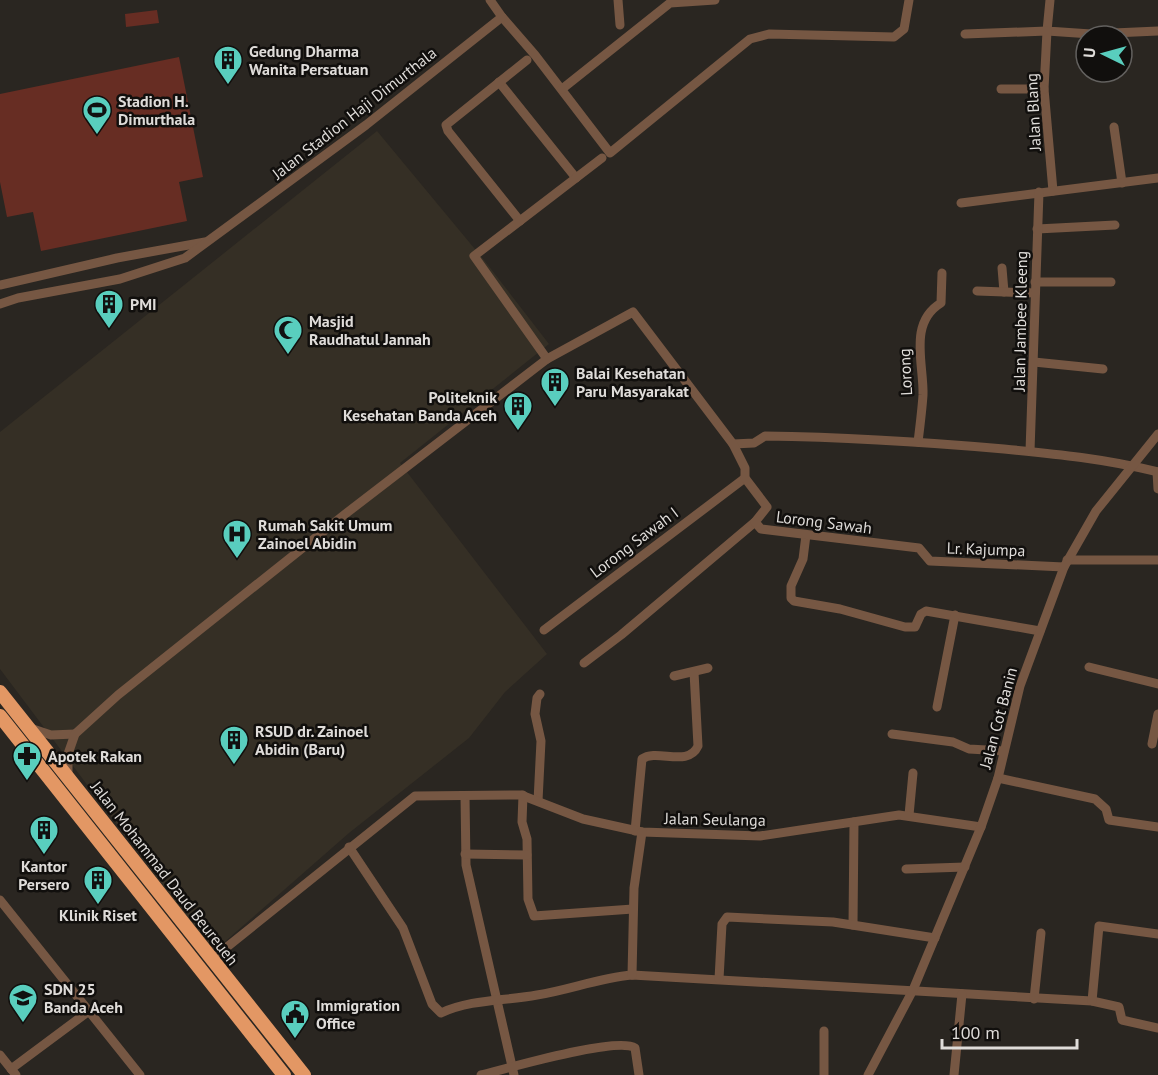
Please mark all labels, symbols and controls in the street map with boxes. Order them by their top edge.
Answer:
north arrow [1074,24,1134,84]
place label: Gedung Dharma Wanita Persatuan [249,41,368,79]
street label: Jalan Stadion Haji Dimurthala [267,43,440,184]
building icon: Gedung Dharma Wanita Persatuan [212,44,244,86]
text: U [1079,47,1099,59]
street label: Jalan Blang [1021,73,1045,152]
place label: Stadion H. Dimurthala [118,91,195,129]
sports icon: Stadion H. Dimurthala [81,94,113,136]
street label: Jalan Jambee Kleeng [1009,251,1031,392]
building icon: PMI [93,288,125,330]
place label: PMI [130,294,157,314]
place label: Masjid Raudhatul Jannah [309,311,431,349]
mosque icon: Masjid Raudhatul Jannah [272,314,304,356]
street label: Lorong [894,348,916,396]
place label: Balai Kesehatan Paru Masyarakat [576,363,689,401]
building icon: Balai Kesehatan Paru Masyarakat [539,366,571,408]
place label: Politeknik Kesehatan Banda Aceh [343,387,497,425]
building icon: Politeknik Kesehatan Banda Aceh [502,390,534,432]
street label: Lorong Sawah I [586,502,682,582]
street label: Lorong Sawah [775,506,873,538]
place label: Rumah Sakit Umum Zainoel Abidin [258,515,393,553]
hospital icon: Rumah Sakit Umum Zainoel Abidin [221,518,253,560]
street label: Lr. Kajumpa [946,538,1026,560]
street label: Jalan Cot Banin [975,665,1021,772]
place label: RSUD dr. Zainoel Abidin (Baru) [255,721,368,759]
building icon: RSUD dr. Zainoel Abidin (Baru) [218,724,250,766]
pharmacy icon: Apotek Rakan [11,740,43,782]
place label: Apotek Rakan [48,746,142,766]
street label: Jalan Mohammad Daud Beureueh [86,776,243,969]
street label: Jalan Seulanga [663,808,766,830]
building icon: Kantor Persero [28,814,60,856]
place label: Kantor Persero [18,856,70,894]
building icon: Klinik Riset [82,864,114,906]
place label: Klinik Riset [59,905,137,925]
place label: SDN 25 Banda Aceh [44,979,123,1017]
school or university icon: SDN 25 Banda Aceh [7,982,39,1024]
place label: Immigration Office [316,995,400,1033]
public building icon: Immigration Office [279,998,311,1040]
scale bar [942,1012,1077,1050]
text: 100 m [951,1021,1000,1044]

